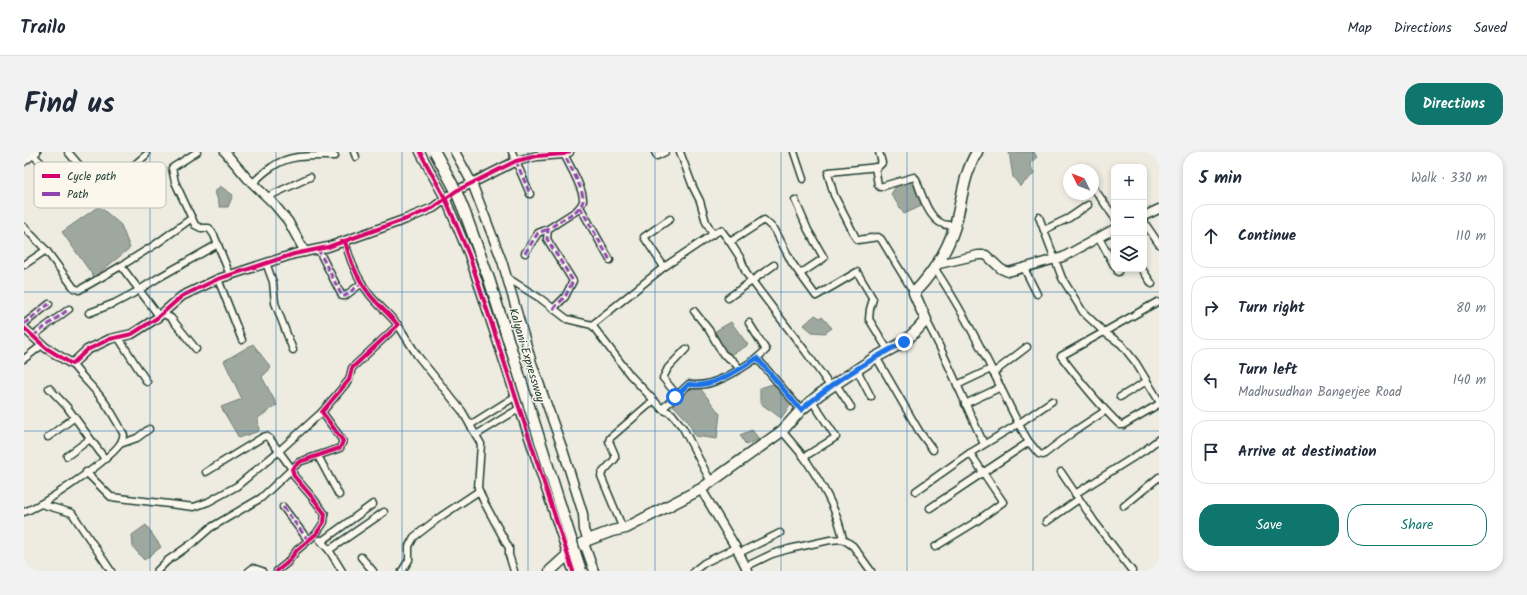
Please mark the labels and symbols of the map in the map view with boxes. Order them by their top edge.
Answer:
legend [34,162,166,208]
north arrow [1063,164,1099,200]
text: Cycle path [67,168,116,186]
text: Path [67,186,88,204]
street label: Kalyani Expressway [503,306,550,405]
route end [895,333,913,351]
route start [666,388,684,406]

